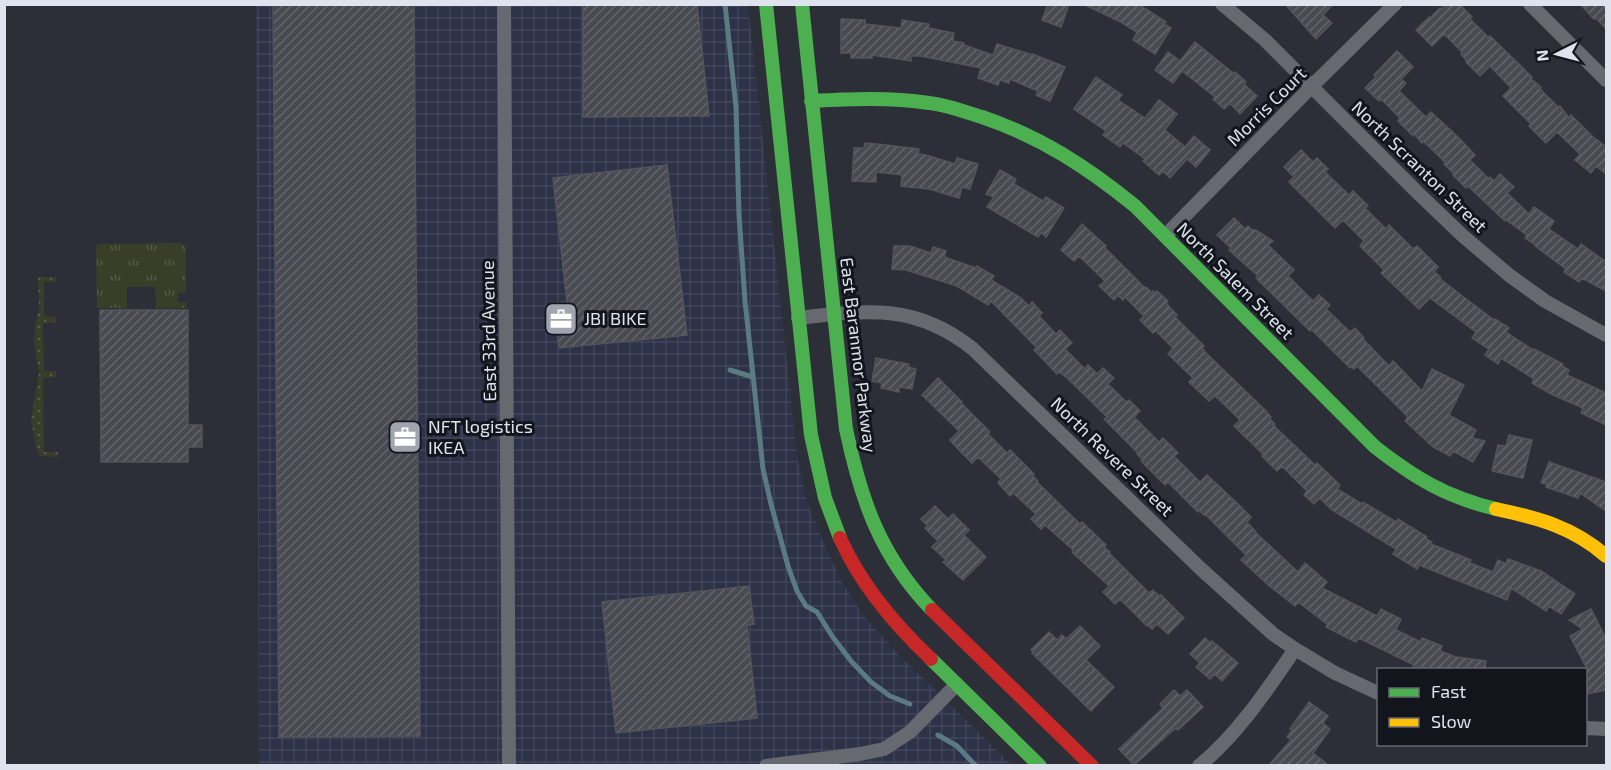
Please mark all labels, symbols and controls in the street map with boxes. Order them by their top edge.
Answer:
north arrow [1527,24,1587,84]
text: N [1532,49,1552,62]
street label: Morris Court [1222,62,1311,150]
street label: North Scranton Street [1347,96,1492,237]
street label: North Salem Street [1173,217,1299,343]
street label: East Baranmor Parkway [836,256,882,454]
street label: East 33rd Avenue [476,260,500,402]
office icon: JBI BIKE [543,301,579,337]
place label: JBI BIKE [584,307,646,329]
street label: North Revere Street [1047,392,1179,521]
place label: NFT logistics IKEA [428,415,533,458]
office icon: NFT logistics IKEA [387,419,423,455]
legend [1377,668,1587,746]
text: Fast [1431,680,1466,702]
text: Slow [1431,710,1472,732]

